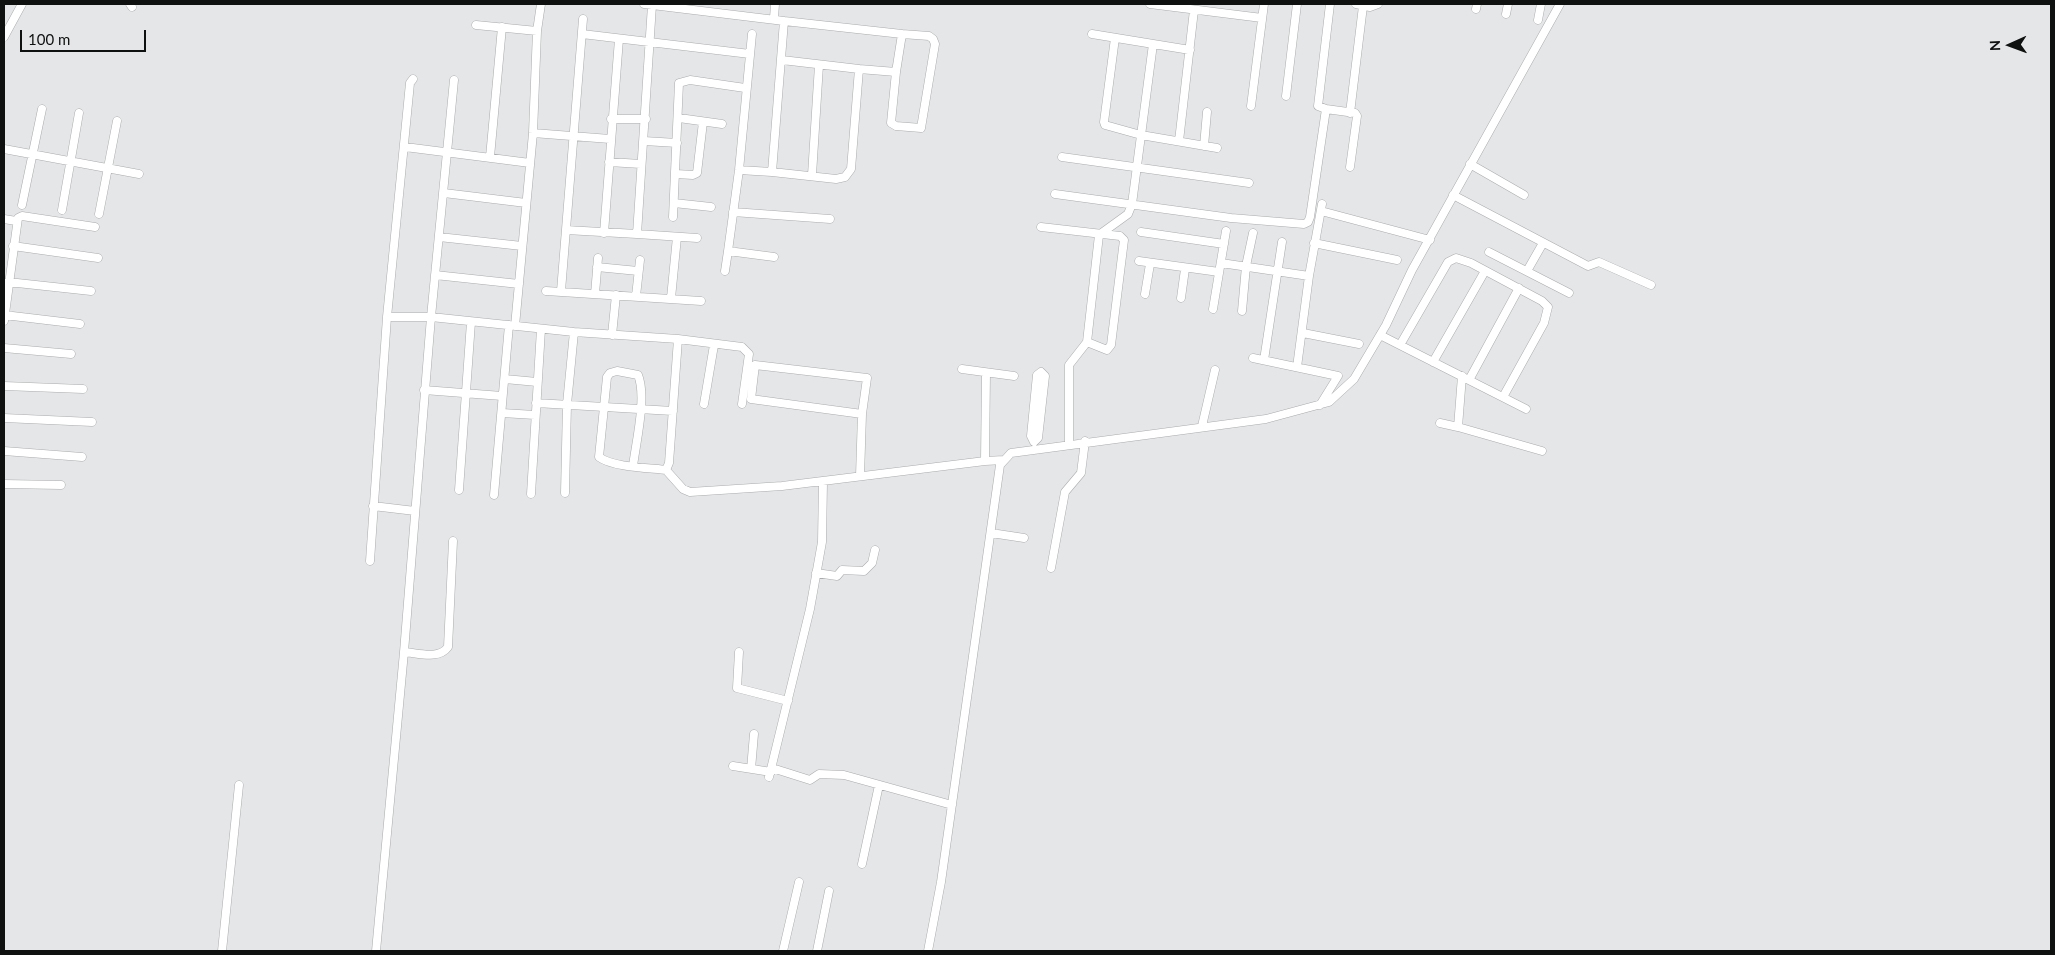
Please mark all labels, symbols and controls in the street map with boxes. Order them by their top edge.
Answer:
scale bar [22,20,149,52]
north arrow [1985,20,2035,70]
text: 100 m [28,30,70,48]
text: N [1986,40,2003,51]

